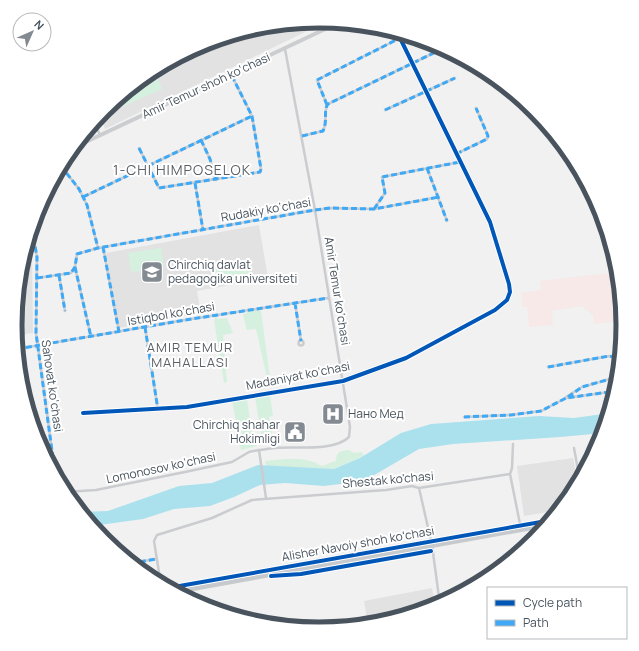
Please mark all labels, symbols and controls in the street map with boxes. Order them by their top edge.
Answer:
north arrow [12,12,52,52]
text: N [31,16,48,33]
street label: Amir Temur shoh ko‘chasi [139,48,273,123]
district label: 1-CHI HIMPOSELOK [113,160,251,179]
street label: Rudakiy ko‘chasi [220,193,312,226]
street label: Amir Temur ko‘chasi [321,236,354,346]
place label: Chirchiq davlat pedagogika universiteti [168,256,297,287]
school or university icon: Chirchiq davlat pedagogika universiteti [139,259,165,285]
street label: Istiqbol ko‘chasi [126,297,216,330]
district label: AMIR TEMUR MAHALLASI [147,338,233,371]
street label: Sahovat ko‘chasi [38,339,67,433]
street label: Madaniyat ko‘chasi [244,357,351,394]
hospital icon: Нано Мед [320,401,346,427]
place label: Нано Мед [348,405,404,422]
place label: Chirchiq shahar Hokimligi [193,416,281,447]
public building icon: Chirchiq shahar Hokimligi [282,419,308,445]
street label: Lomonosov ko‘chasi [105,448,217,487]
street label: Shestak ko'chasi [342,467,434,492]
street label: Alisher Navoiy shoh koʻchasi [280,522,436,565]
legend [487,587,627,639]
text: Cycle path [523,594,582,611]
text: Path [523,614,549,631]

